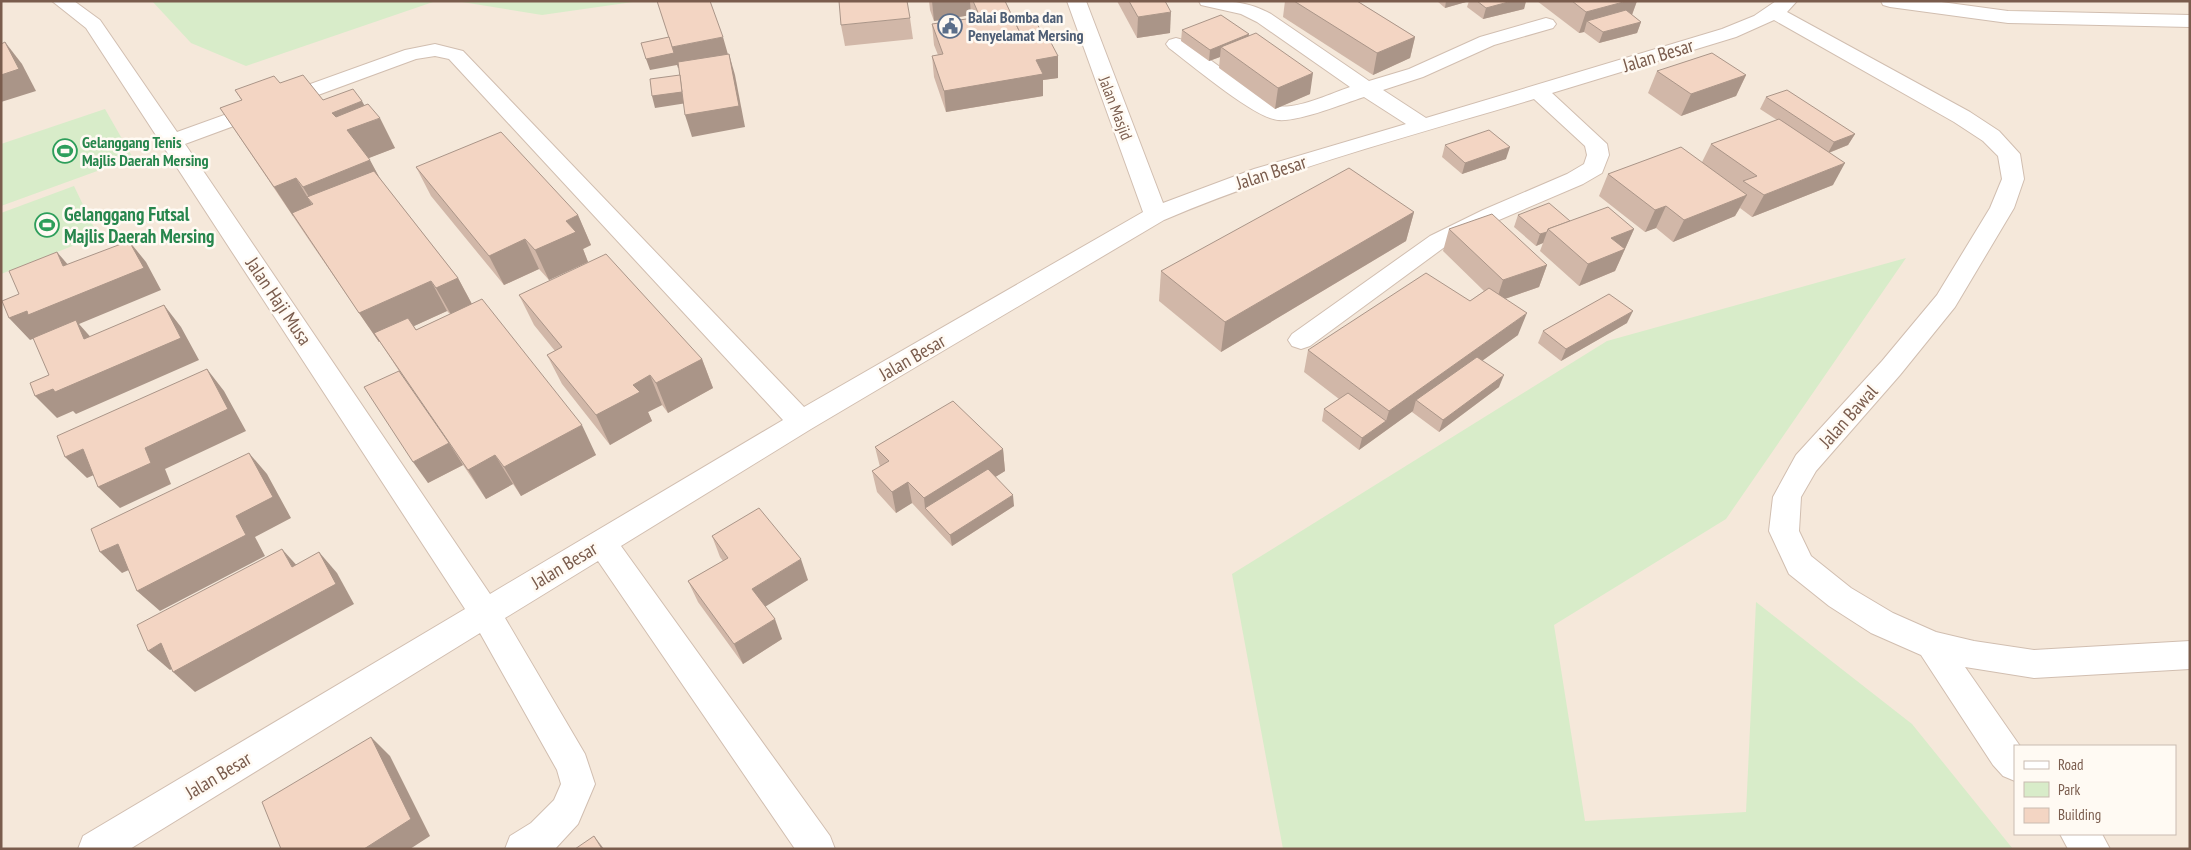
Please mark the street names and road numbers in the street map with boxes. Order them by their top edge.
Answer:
street label: Jalan Besar [1619,33,1697,77]
street label: Jalan Masjid [1094,72,1137,143]
street label: Jalan Besar [1232,149,1310,195]
street label: Jalan Haji Musa [240,252,317,350]
street label: Jalan Besar [874,328,950,386]
street label: Jalan Bawal [1813,379,1883,453]
street label: Jalan Besar [526,536,602,594]
street label: Jalan Besar [180,746,256,804]

